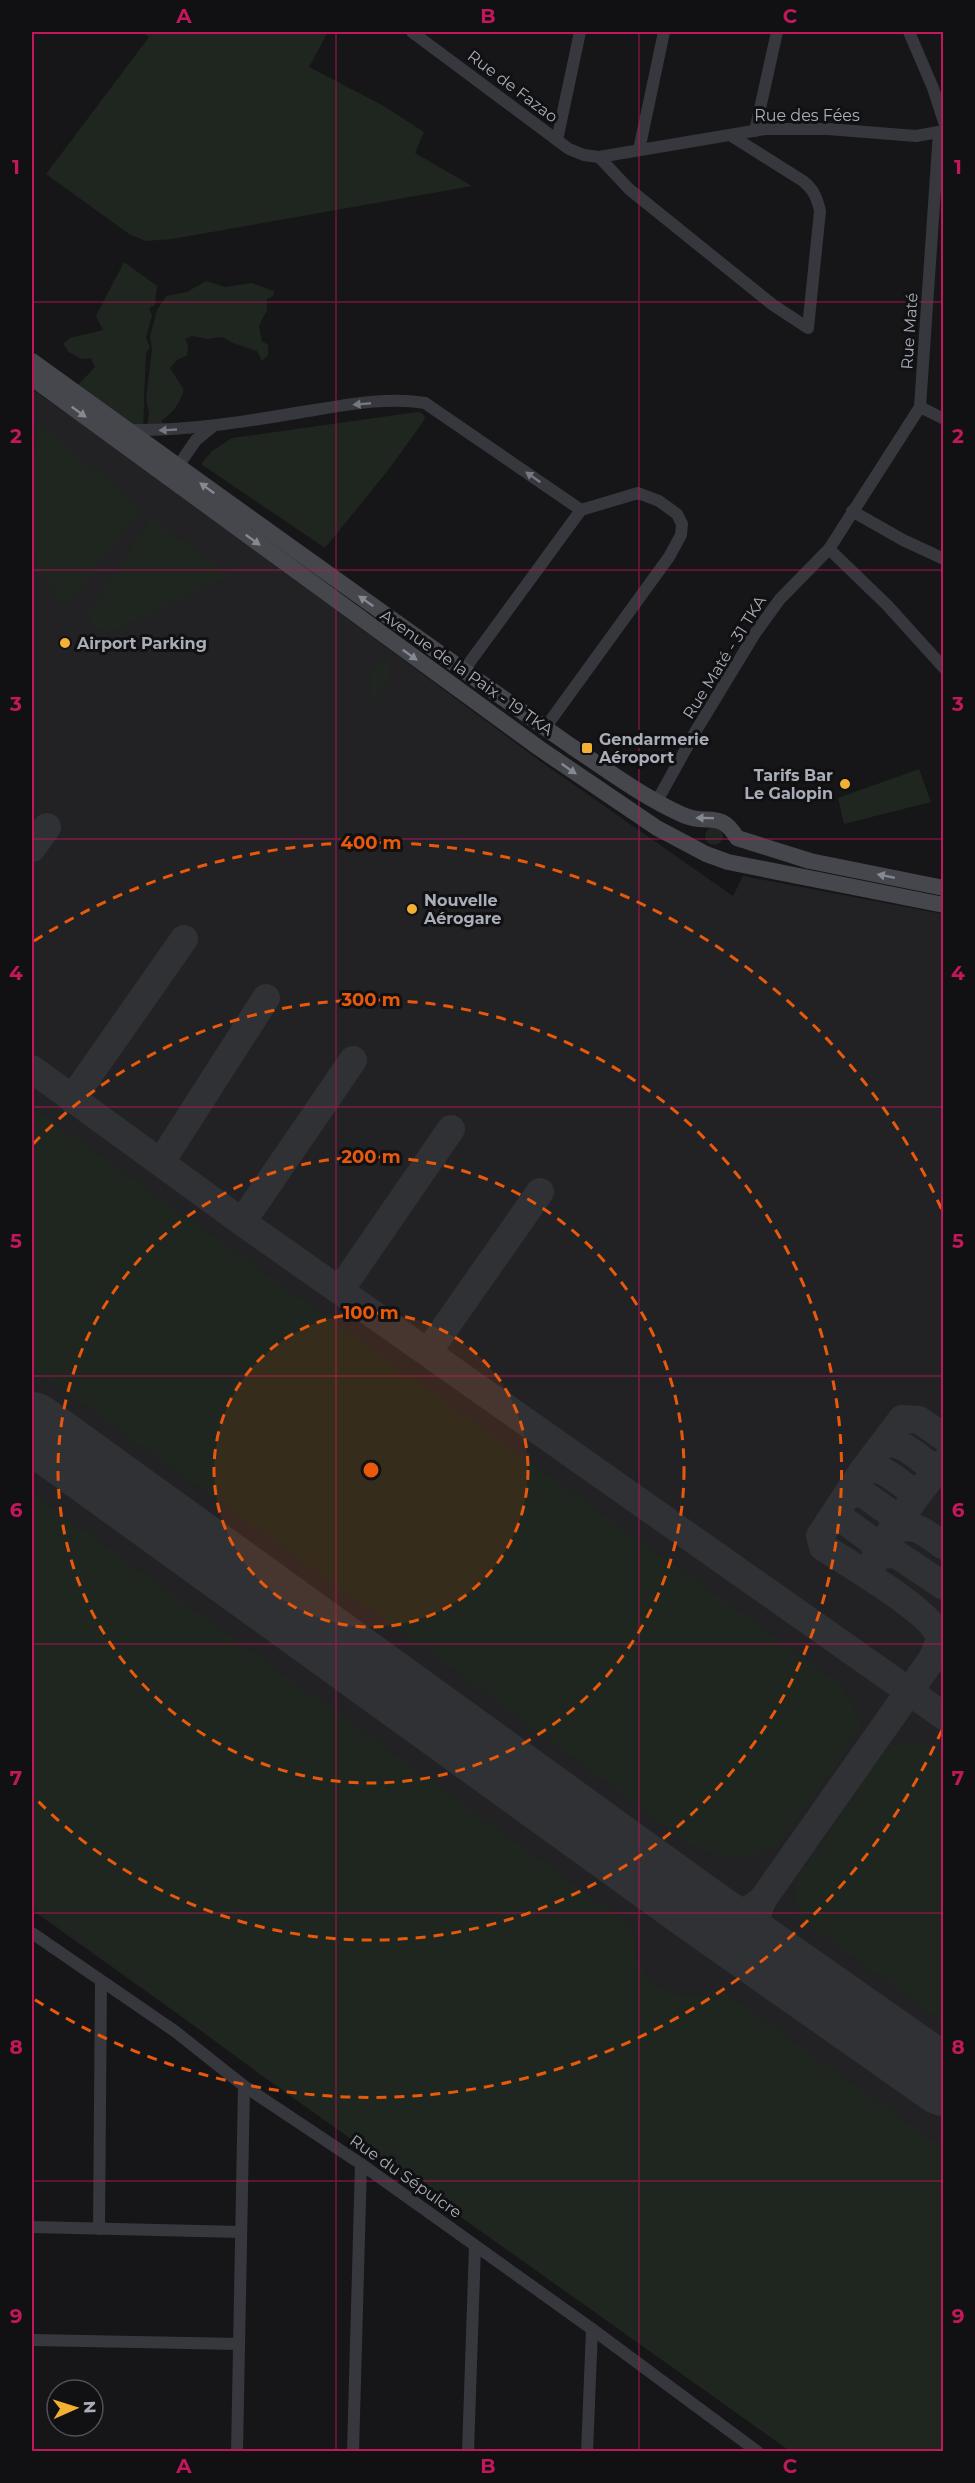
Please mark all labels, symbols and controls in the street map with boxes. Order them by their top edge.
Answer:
text: A [175,4,192,28]
text: B [480,4,496,28]
text: C [783,4,798,28]
street label: Rue de Fazao [464,46,561,126]
street label: Rue des Fées [754,106,860,125]
text: 1 [12,155,20,179]
text: 1 [954,155,962,179]
street label: Rue Maté [897,292,922,370]
one-way arrow [352,399,371,409]
one-way arrow [70,406,86,418]
text: 2 [10,424,22,448]
text: 2 [952,424,964,448]
one-way arrow [159,426,178,435]
one-way arrow [526,471,542,483]
one-way arrow [200,482,216,494]
one-way arrow [244,534,260,546]
street label: Rue Maté - 31 TKA [679,592,770,722]
one-way arrow [359,595,375,607]
street label: Avenue de la Paix - 19 TKA [377,605,557,740]
place label: Airport Parking [76,634,207,653]
marker: Airport Parking [58,636,72,650]
one-way arrow [403,648,418,660]
text: 3 [9,692,22,716]
text: 3 [951,692,964,716]
place label: Gendarmerie Aéroport [598,730,709,767]
marker: Gendarmerie Aéroport [580,741,594,755]
one-way arrow [560,763,576,775]
place label: Tarifs Bar Le Galopin [744,766,833,803]
marker: Tarifs Bar Le Galopin [838,777,852,791]
one-way arrow [695,814,714,823]
text: 400 m [341,832,401,854]
one-way arrow [877,871,896,880]
place label: Nouvelle Aérogare [423,891,501,928]
marker: Nouvelle Aérogare [405,902,419,916]
text: 4 [9,961,23,985]
text: 4 [951,961,965,985]
text: 300 m [340,989,401,1011]
text: 200 m [341,1146,401,1168]
text: 5 [10,1229,22,1253]
text: 5 [952,1229,964,1253]
text: 100 m [343,1302,399,1324]
centre of rings [361,1460,381,1480]
text: 6 [10,1498,23,1522]
text: 6 [952,1498,965,1522]
text: 7 [10,1766,22,1790]
text: 7 [952,1766,964,1790]
text: 8 [9,2035,23,2059]
text: 8 [951,2035,965,2059]
street label: Rue du Sépulcre [346,2131,465,2222]
text: 9 [10,2304,22,2328]
text: 9 [952,2304,964,2328]
north arrow [45,2378,105,2438]
text: N [80,2400,99,2414]
text: A [175,2454,192,2478]
text: B [480,2454,496,2478]
text: C [783,2454,798,2478]

